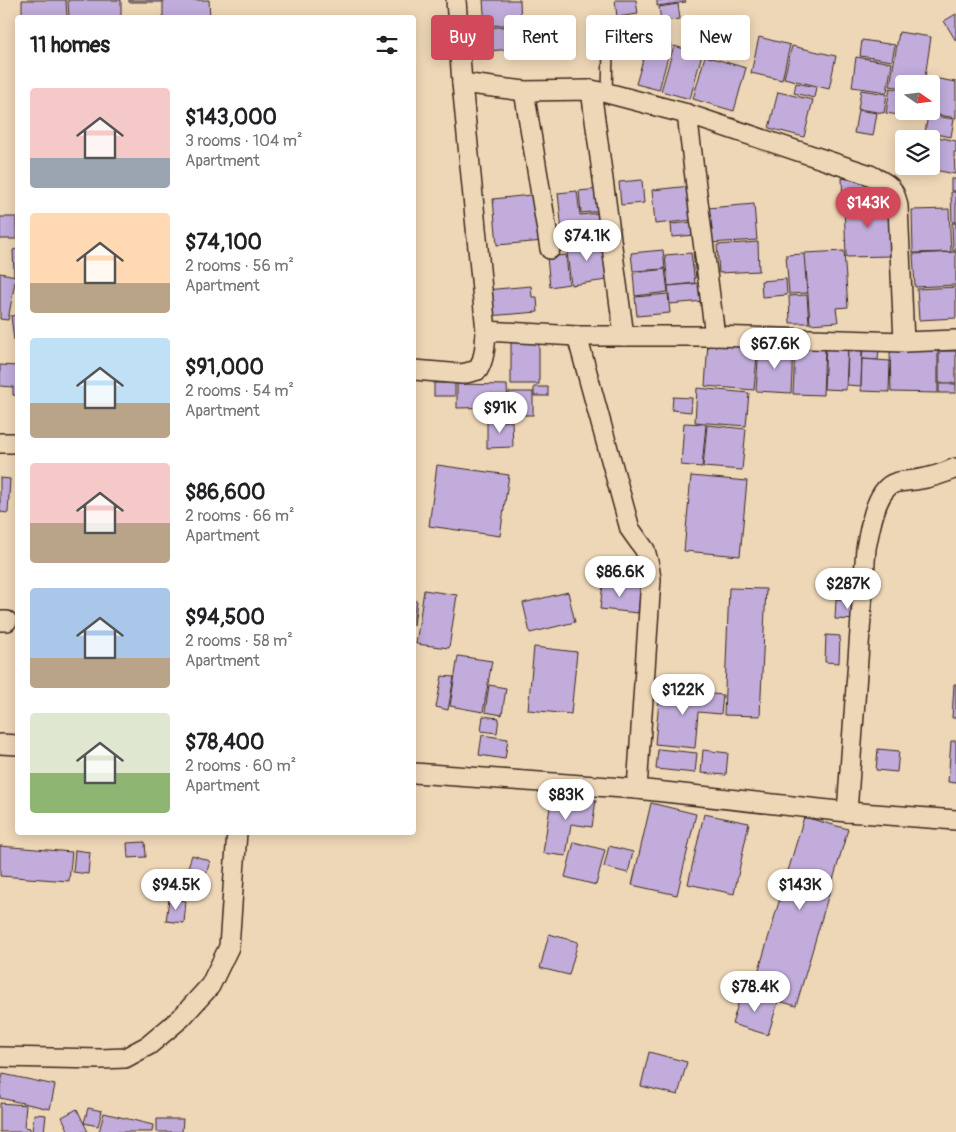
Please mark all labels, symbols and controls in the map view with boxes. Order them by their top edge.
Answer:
chip: Buy [431,15,494,60]
chip: Rent [504,15,576,60]
chip: Filters [586,15,671,60]
chip: New [681,15,750,60]
icon: filters [373,31,401,59]
text: 11 homes [30,32,110,59]
north arrow [895,75,940,120]
map controls [895,75,940,175]
text: $143,000 [185,104,277,131]
icon: home [70,108,130,168]
button: layers [895,130,940,175]
text: 3 rooms · 104 m² [185,131,302,151]
text: Apartment [185,151,260,171]
pin: $143K [833,186,903,229]
text: $143K [847,193,889,213]
pin: $74.1K [546,220,628,262]
text: $74.1K [564,226,610,246]
text: $74,100 [185,229,262,256]
icon: home [70,233,130,293]
text: 2 rooms · 56 m² [185,256,294,276]
text: Apartment [185,276,260,296]
pin: $67.6K [734,328,816,370]
text: $67.6K [751,334,799,354]
text: $91,000 [185,354,264,381]
icon: home [70,358,130,418]
text: 2 rooms · 54 m² [185,381,294,401]
pin: $91K [470,392,530,434]
text: $91K [484,398,516,418]
text: Apartment [185,401,260,421]
text: $86,600 [185,479,265,506]
icon: home [70,483,130,543]
text: 2 rooms · 66 m² [185,506,295,526]
text: Apartment [185,526,260,546]
pin: $86.6K [579,556,661,598]
text: $86.6K [596,562,644,582]
pin: $287K [813,568,883,610]
text: $287K [826,574,870,594]
text: $94,500 [185,604,265,631]
icon: home [70,608,130,668]
text: 2 rooms · 58 m² [185,631,293,651]
text: Apartment [185,651,260,671]
pin: $122K [648,674,718,716]
text: $122K [662,680,704,700]
text: $78,400 [185,729,264,756]
icon: home [70,733,130,793]
text: 2 rooms · 60 m² [185,756,296,776]
text: Apartment [185,776,260,796]
pin: $83K [536,778,596,821]
text: $83K [548,785,584,805]
pin: $94.5K [135,868,217,911]
pin: $143K [765,868,835,911]
text: $94.5K [152,875,200,895]
text: $143K [779,875,821,895]
pin: $78.4K [714,970,796,1013]
text: $78.4K [731,977,779,997]

